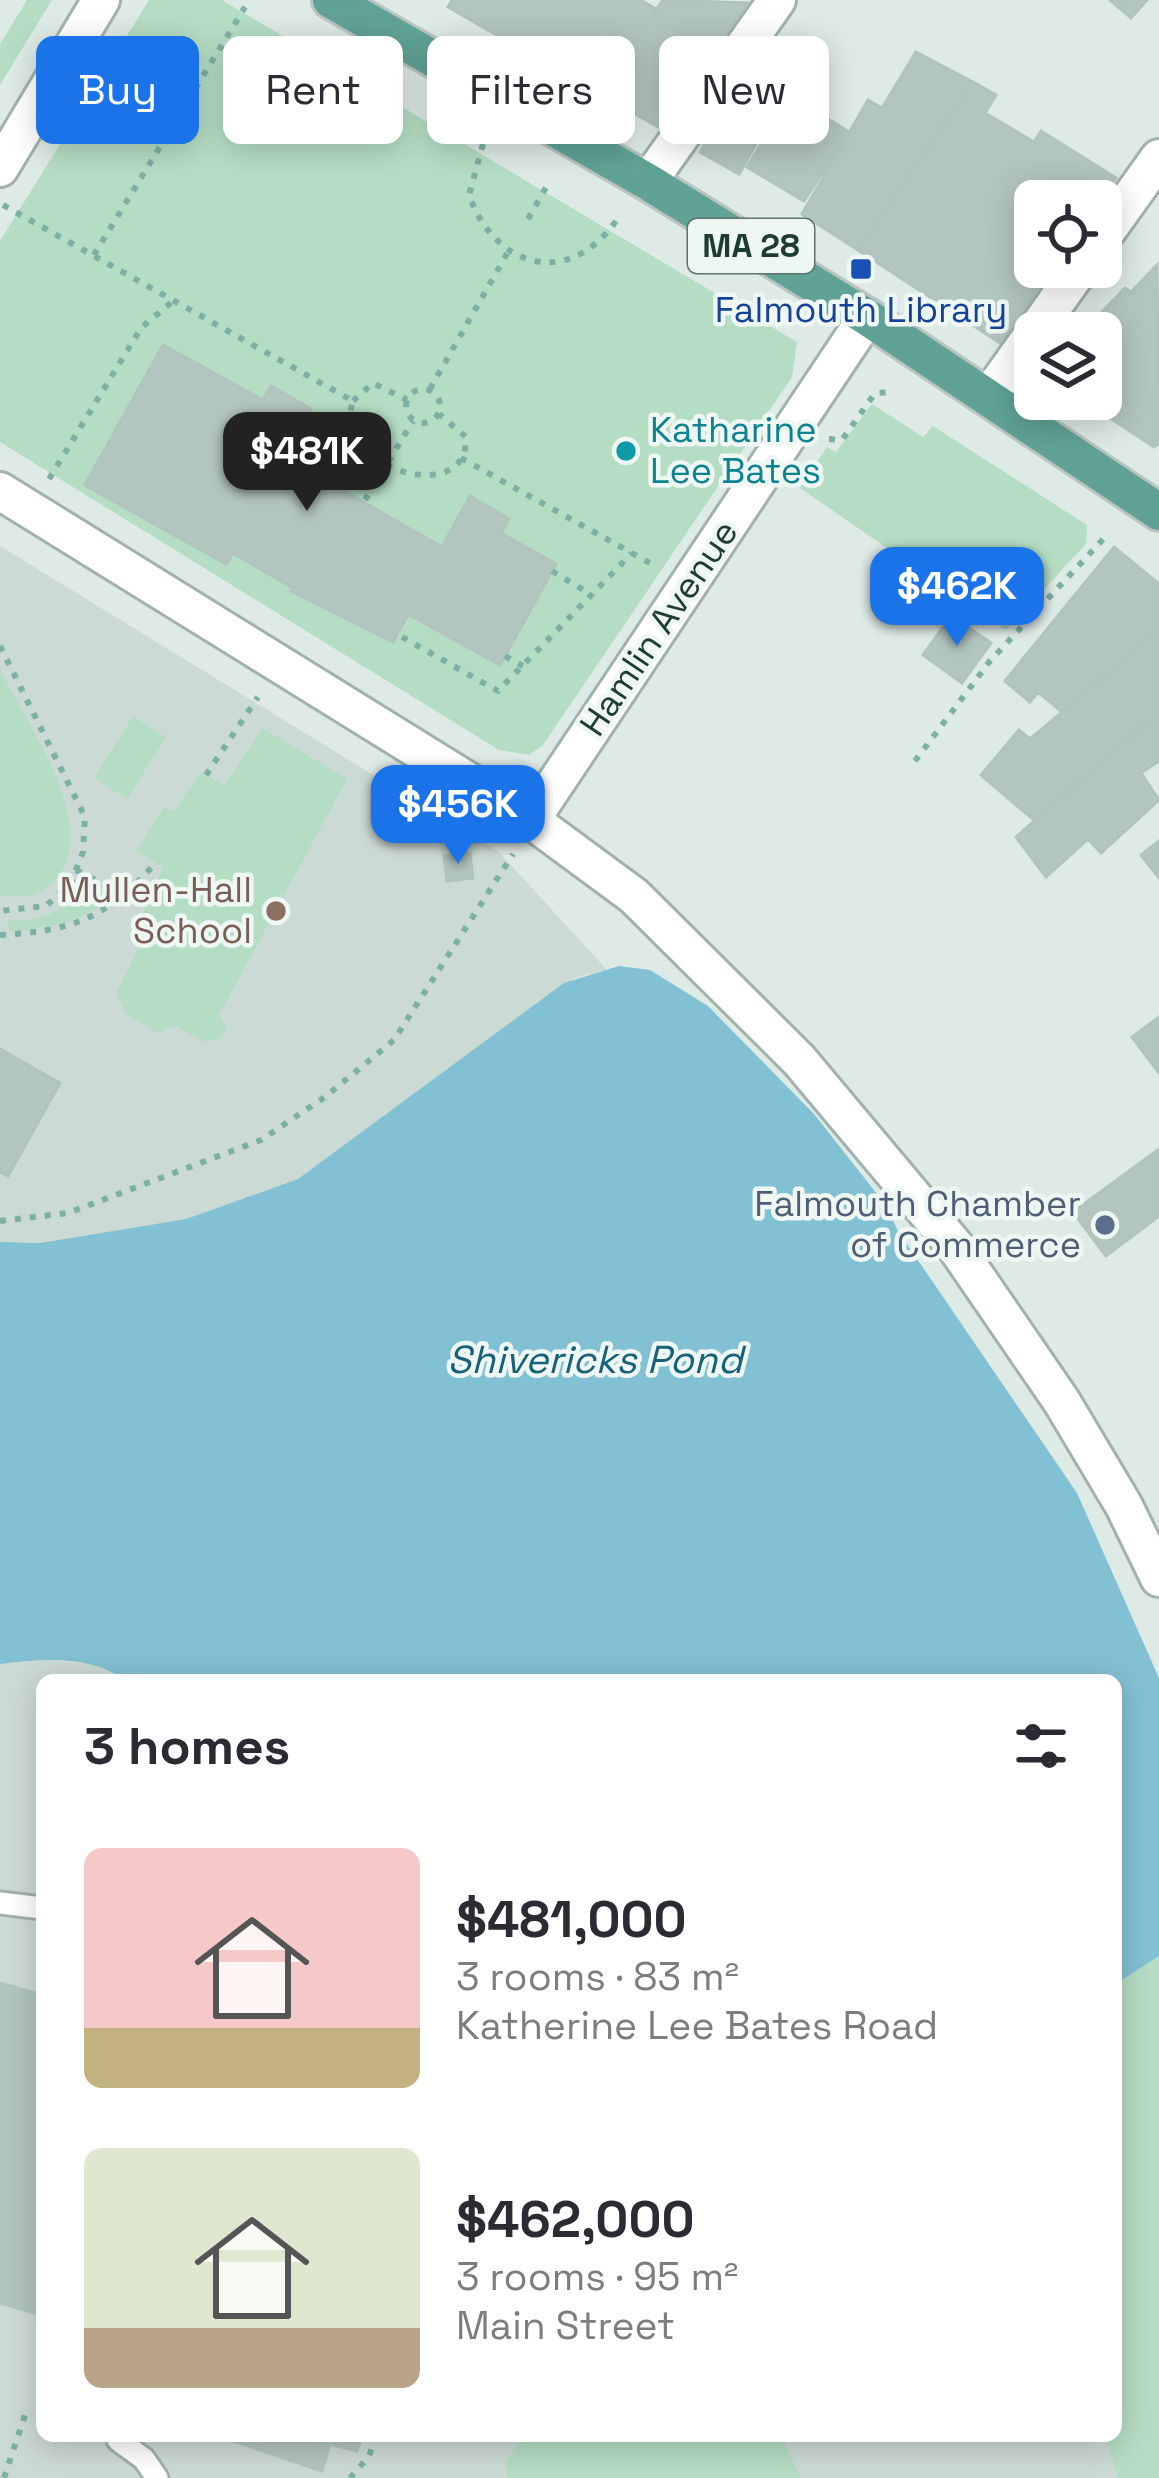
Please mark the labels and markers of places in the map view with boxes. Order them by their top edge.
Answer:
marker: Falmouth Library [848,256,874,282]
place label: Falmouth Library [715,287,1007,333]
place label: Katharine Lee Bates [650,407,821,494]
pin: $481K [223,412,391,514]
marker: Katharine Lee Bates [613,438,639,464]
pin: $462K [873,547,1041,649]
pin: $456K [374,765,542,867]
place label: Mullen-Hall School [59,867,252,954]
marker: Mullen-Hall School [263,898,289,924]
place label: Falmouth Chamber of Commerce [754,1181,1081,1268]
marker: Falmouth Chamber of Commerce [1092,1212,1118,1238]

